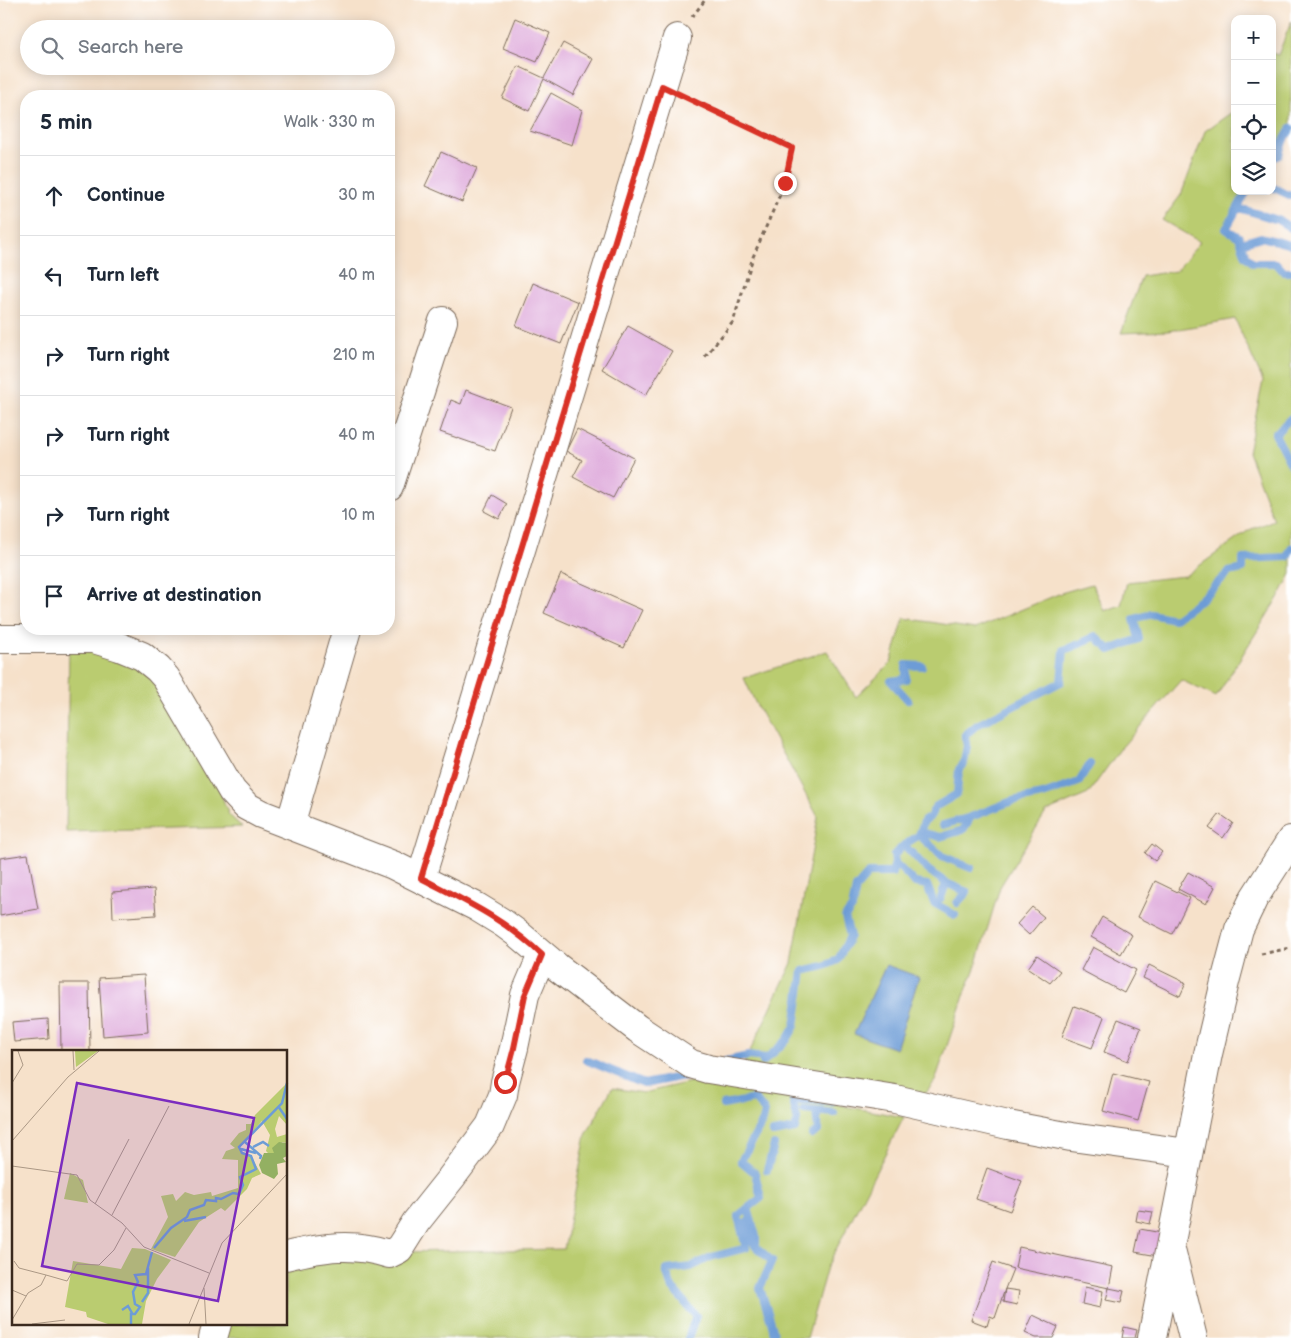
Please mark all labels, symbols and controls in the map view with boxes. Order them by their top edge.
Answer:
map controls [1231,15,1276,195]
button: + [1231,15,1276,60]
search box [20,20,395,75]
icon: search [38,34,66,62]
text: Search here [78,36,183,59]
button: − [1231,60,1276,105]
button: locate [1231,105,1276,150]
text: 5 min [40,110,93,135]
text: Walk · 330 m [284,113,375,132]
button: layers [1231,150,1276,195]
route end [774,172,797,195]
icon: ahead [40,182,68,210]
text: Continue [87,184,165,207]
text: 30 m [338,186,375,205]
icon: left [40,262,68,290]
text: Turn left [87,264,159,287]
text: 40 m [338,266,375,285]
icon: right [40,342,68,370]
text: Turn right [87,344,170,367]
text: 210 m [333,346,375,365]
icon: right [40,422,68,450]
text: Turn right [87,424,170,447]
text: 40 m [338,426,375,445]
icon: right [40,502,68,530]
text: Turn right [87,504,170,527]
text: 10 m [342,506,375,525]
icon: arrive [40,582,68,610]
text: Arrive at destination [87,584,262,607]
inset map [12,1050,288,1326]
route start [494,1071,517,1094]

